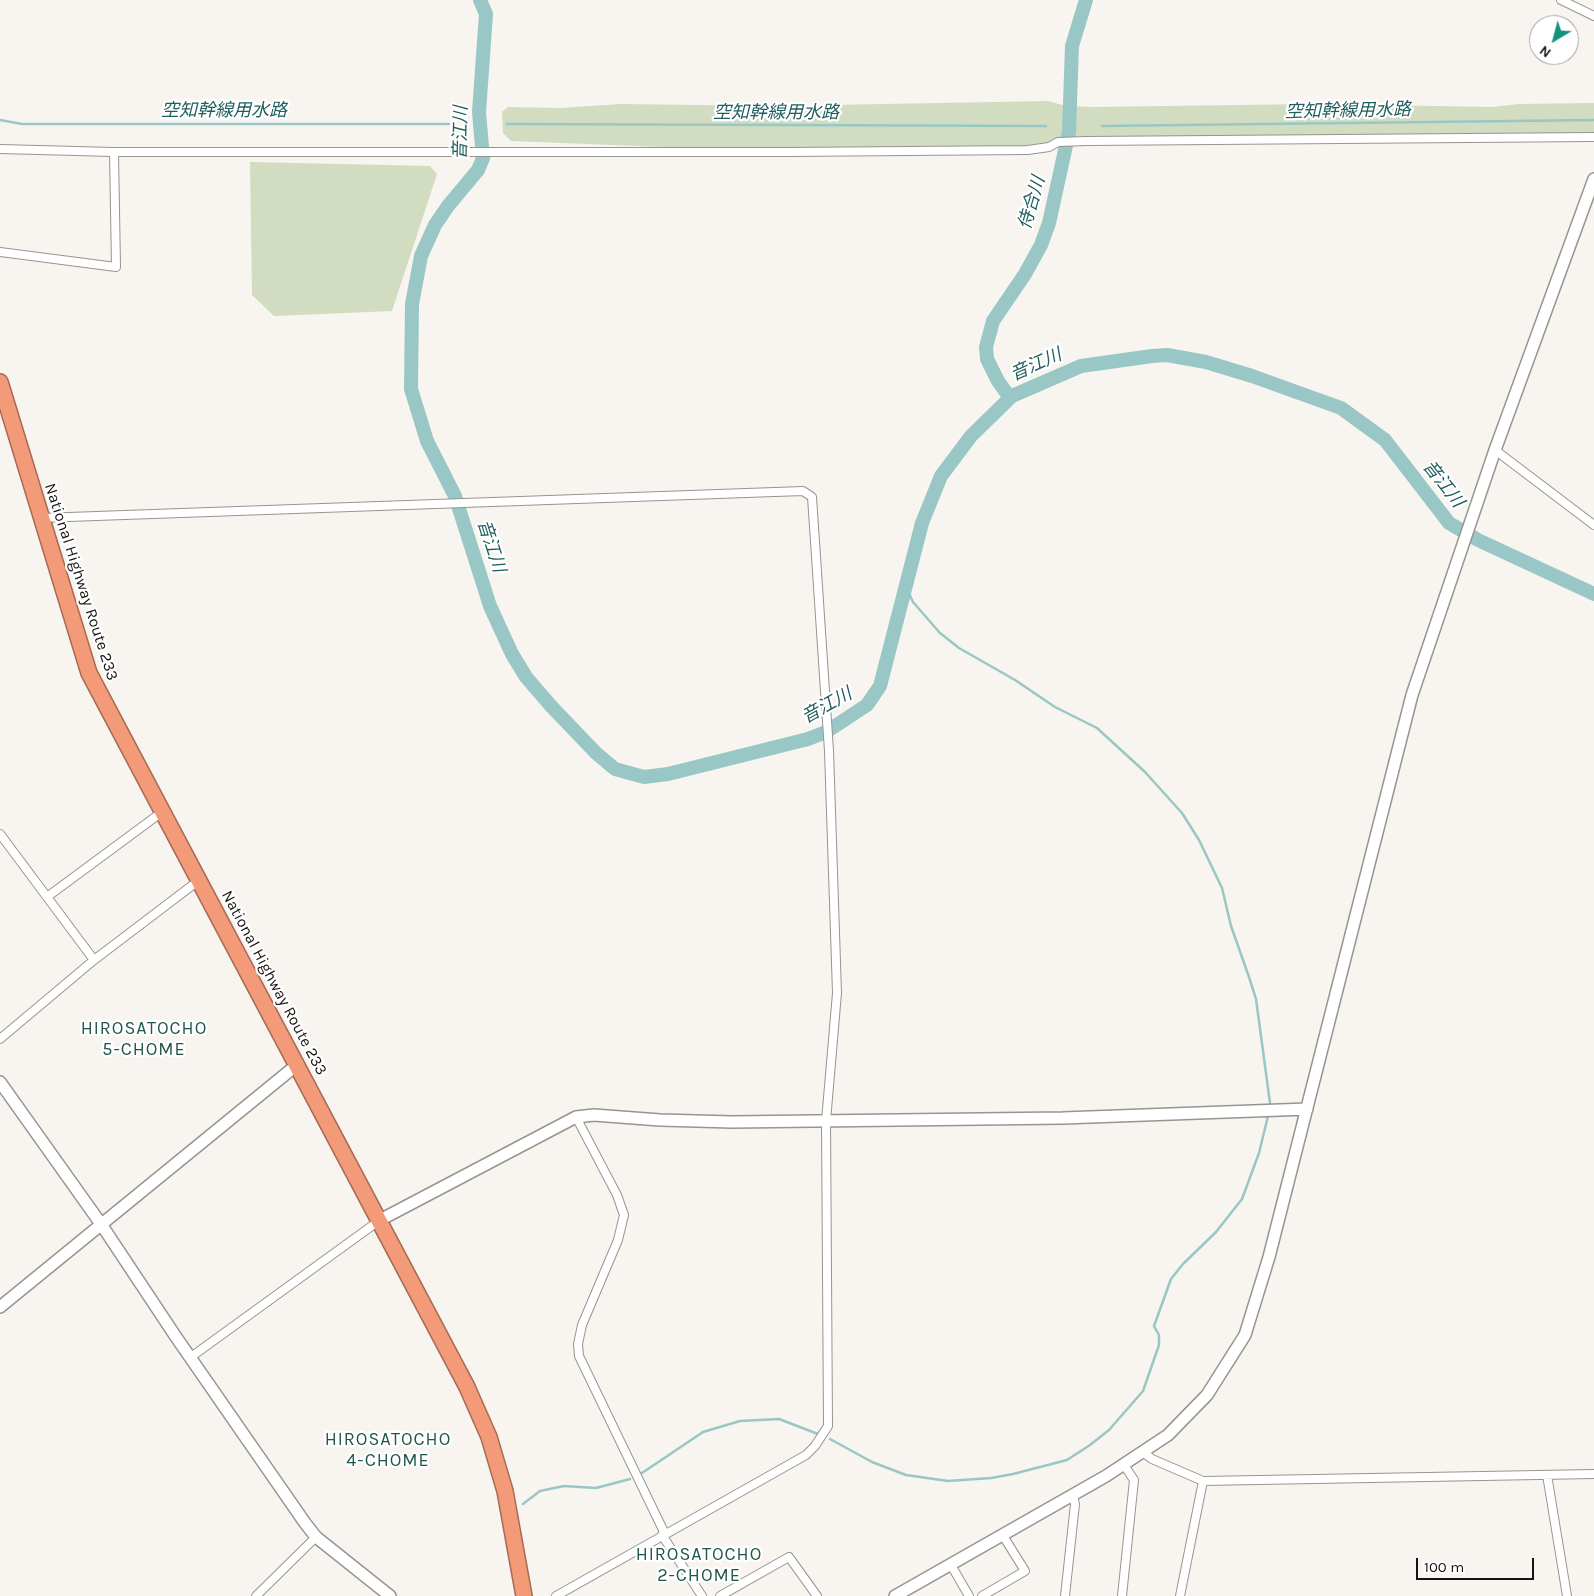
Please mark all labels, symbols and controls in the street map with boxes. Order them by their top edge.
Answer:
north arrow [1529,15,1579,65]
text: N [1536,42,1554,61]
water label: 空知幹線用水路 [1285,99,1411,123]
water label: 空知幹線用水路 [161,100,287,122]
water label: 空知幹線用水路 [713,102,839,124]
water label: 音江川 [450,106,472,160]
water label: 侍合川 [1014,174,1050,232]
water label: 音江川 [1007,344,1065,386]
water label: 音江川 [1418,456,1468,512]
street label: National Highway Route 233 [40,481,122,683]
water label: 音江川 [472,517,510,575]
water label: 音江川 [798,683,856,729]
street label: National Highway Route 233 [217,887,331,1079]
district label: HIROSATOCHO 5-CHOME [79,1018,209,1060]
district label: HIROSATOCHO 4-CHOME [323,1429,453,1472]
district label: HIROSATOCHO 2-CHOME [634,1544,764,1586]
scale bar [1419,1548,1536,1580]
text: 100 m [1424,1558,1464,1576]

